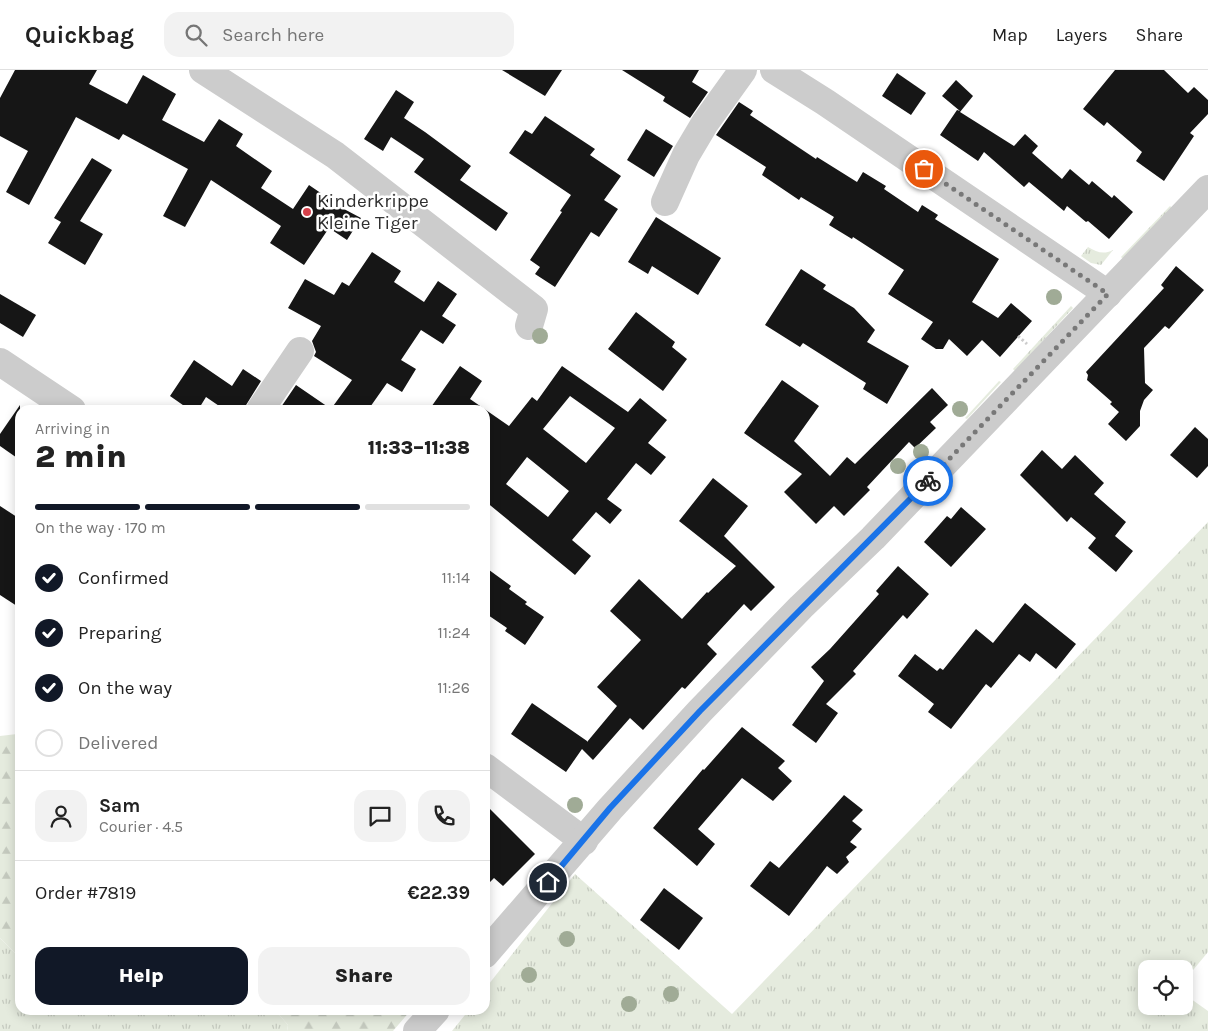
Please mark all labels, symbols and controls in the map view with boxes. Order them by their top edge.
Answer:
search box [164,12,514,57]
text: Quickbag [25,21,134,49]
icon: search [182,21,210,49]
text: Search here [222,24,324,46]
text: Map [992,24,1028,46]
text: Layers [1056,24,1108,46]
text: Share [1136,24,1183,46]
pin [903,148,945,190]
icon: bag [910,155,938,183]
place label: Kinderkrippe Kleine Tiger [317,190,429,234]
marker: Kinderkrippe Kleine Tiger [301,206,313,218]
text: Arriving in [35,419,110,438]
text: 11:33–11:38 [368,437,470,459]
text: 2 min [35,438,127,475]
courier [903,456,953,506]
icon: bike [914,467,942,495]
text: On the way · 170 m [35,518,166,537]
icon: check [35,564,63,592]
text: Confirmed [78,567,169,589]
text: 11:14 [442,568,470,587]
icon: check [35,619,63,647]
text: Preparing [78,622,161,644]
text: 11:24 [438,623,470,642]
icon: check [35,674,63,702]
text: On the way [78,677,172,699]
text: 11:26 [437,678,470,697]
text: Delivered [78,732,158,754]
button: person [35,790,87,842]
button: chat [354,790,406,842]
button: phone [418,790,470,842]
text: Sam [99,795,140,817]
text: Courier · 4.5 [99,817,183,836]
pin [527,861,569,903]
icon: home [534,868,562,896]
text: Order #7819 [35,882,136,904]
text: €22.39 [407,882,470,904]
button: Help [35,947,248,1005]
button: Share [258,947,470,1005]
map controls [1138,960,1193,1015]
button: locate [1138,960,1193,1015]

